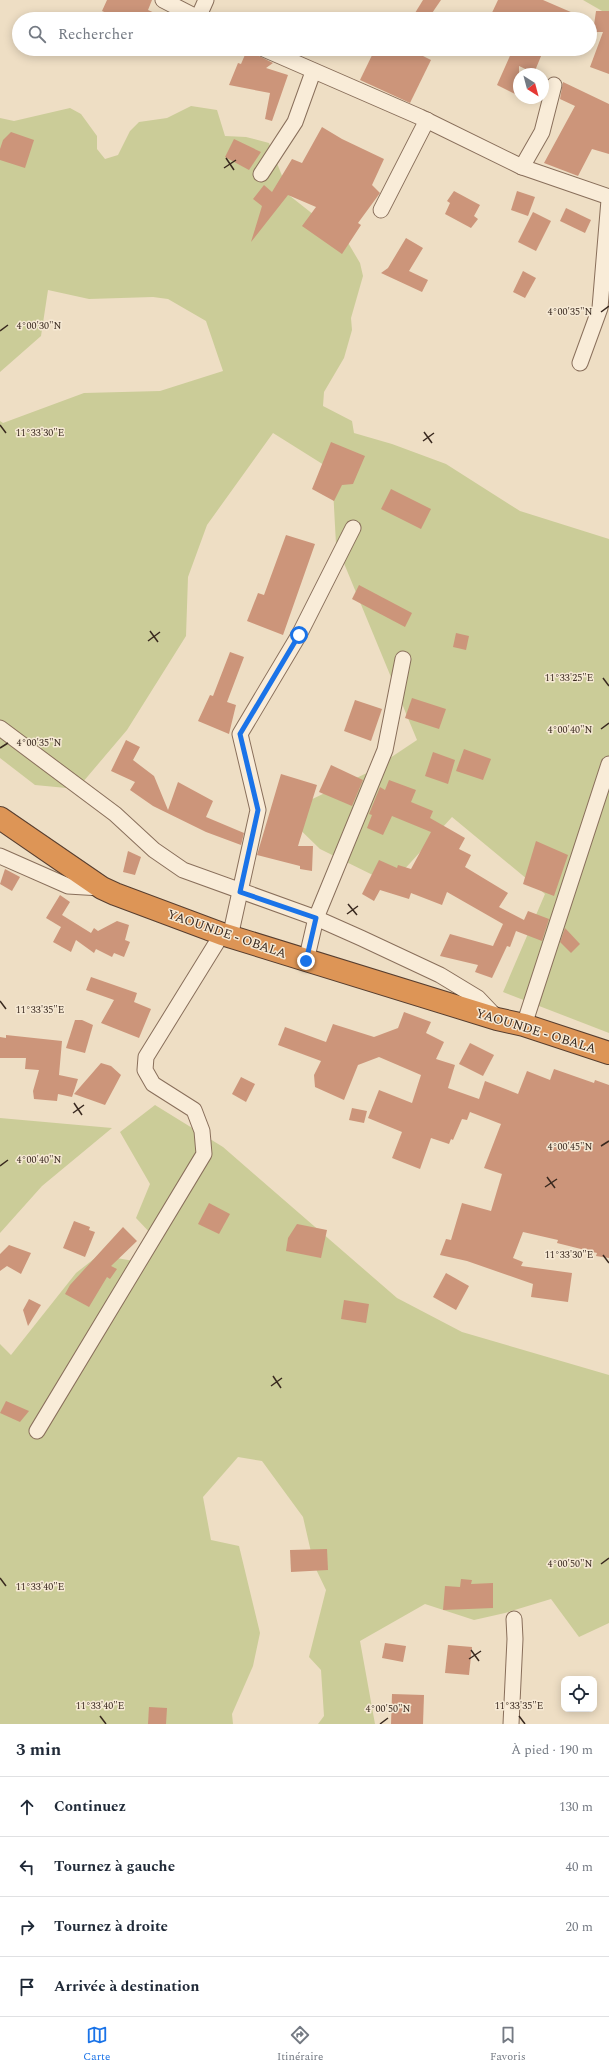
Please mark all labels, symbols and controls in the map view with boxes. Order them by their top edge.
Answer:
search box [12,12,597,56]
icon: search [26,23,48,45]
text: Rechercher [58,23,133,46]
north arrow [513,68,549,104]
text: 4°00'35"N [548,304,593,320]
text: 4°00'30"N [17,318,62,334]
text: 11°33'30"E [16,425,64,441]
route start [290,626,308,644]
text: 11°33'25"E [545,670,593,686]
text: 4°00'40"N [548,722,593,738]
text: 4°00'35"N [17,735,62,751]
street label: YAOUNDE - OBALA [165,904,290,964]
route end [297,952,315,970]
text: 11°33'35"E [16,1002,64,1018]
street label: YAOUNDE - OBALA [473,1003,599,1059]
text: 4°00'45"N [548,1139,593,1155]
text: 4°00'40"N [17,1152,62,1168]
text: 11°33'30"E [545,1247,593,1263]
text: 4°00'50"N [548,1556,593,1572]
text: 11°33'40"E [16,1579,64,1595]
map controls [561,1676,597,1712]
button: locate [561,1676,597,1712]
text: 11°33'40"E [76,1698,124,1714]
text: 11°33'35"E [495,1698,543,1714]
text: 4°00'50"N [366,1701,411,1717]
text: 3 min [16,1737,61,1763]
text: À pied · 190 m [511,1740,593,1760]
text: Continuez [54,1795,126,1818]
icon: ahead [16,1796,38,1818]
text: 130 m [559,1797,593,1817]
text: Tournez à gauche [54,1855,175,1878]
icon: left [16,1856,38,1878]
text: 40 m [566,1857,593,1877]
text: Tournez à droite [54,1915,168,1938]
icon: right [16,1916,38,1938]
text: 20 m [566,1917,593,1937]
text: Arrivée à destination [54,1975,200,1998]
icon: arrive [16,1976,38,1998]
tab: Carte [83,2024,110,2065]
tab: Itinéraire [277,2024,323,2065]
tab: Favoris [490,2024,526,2065]

